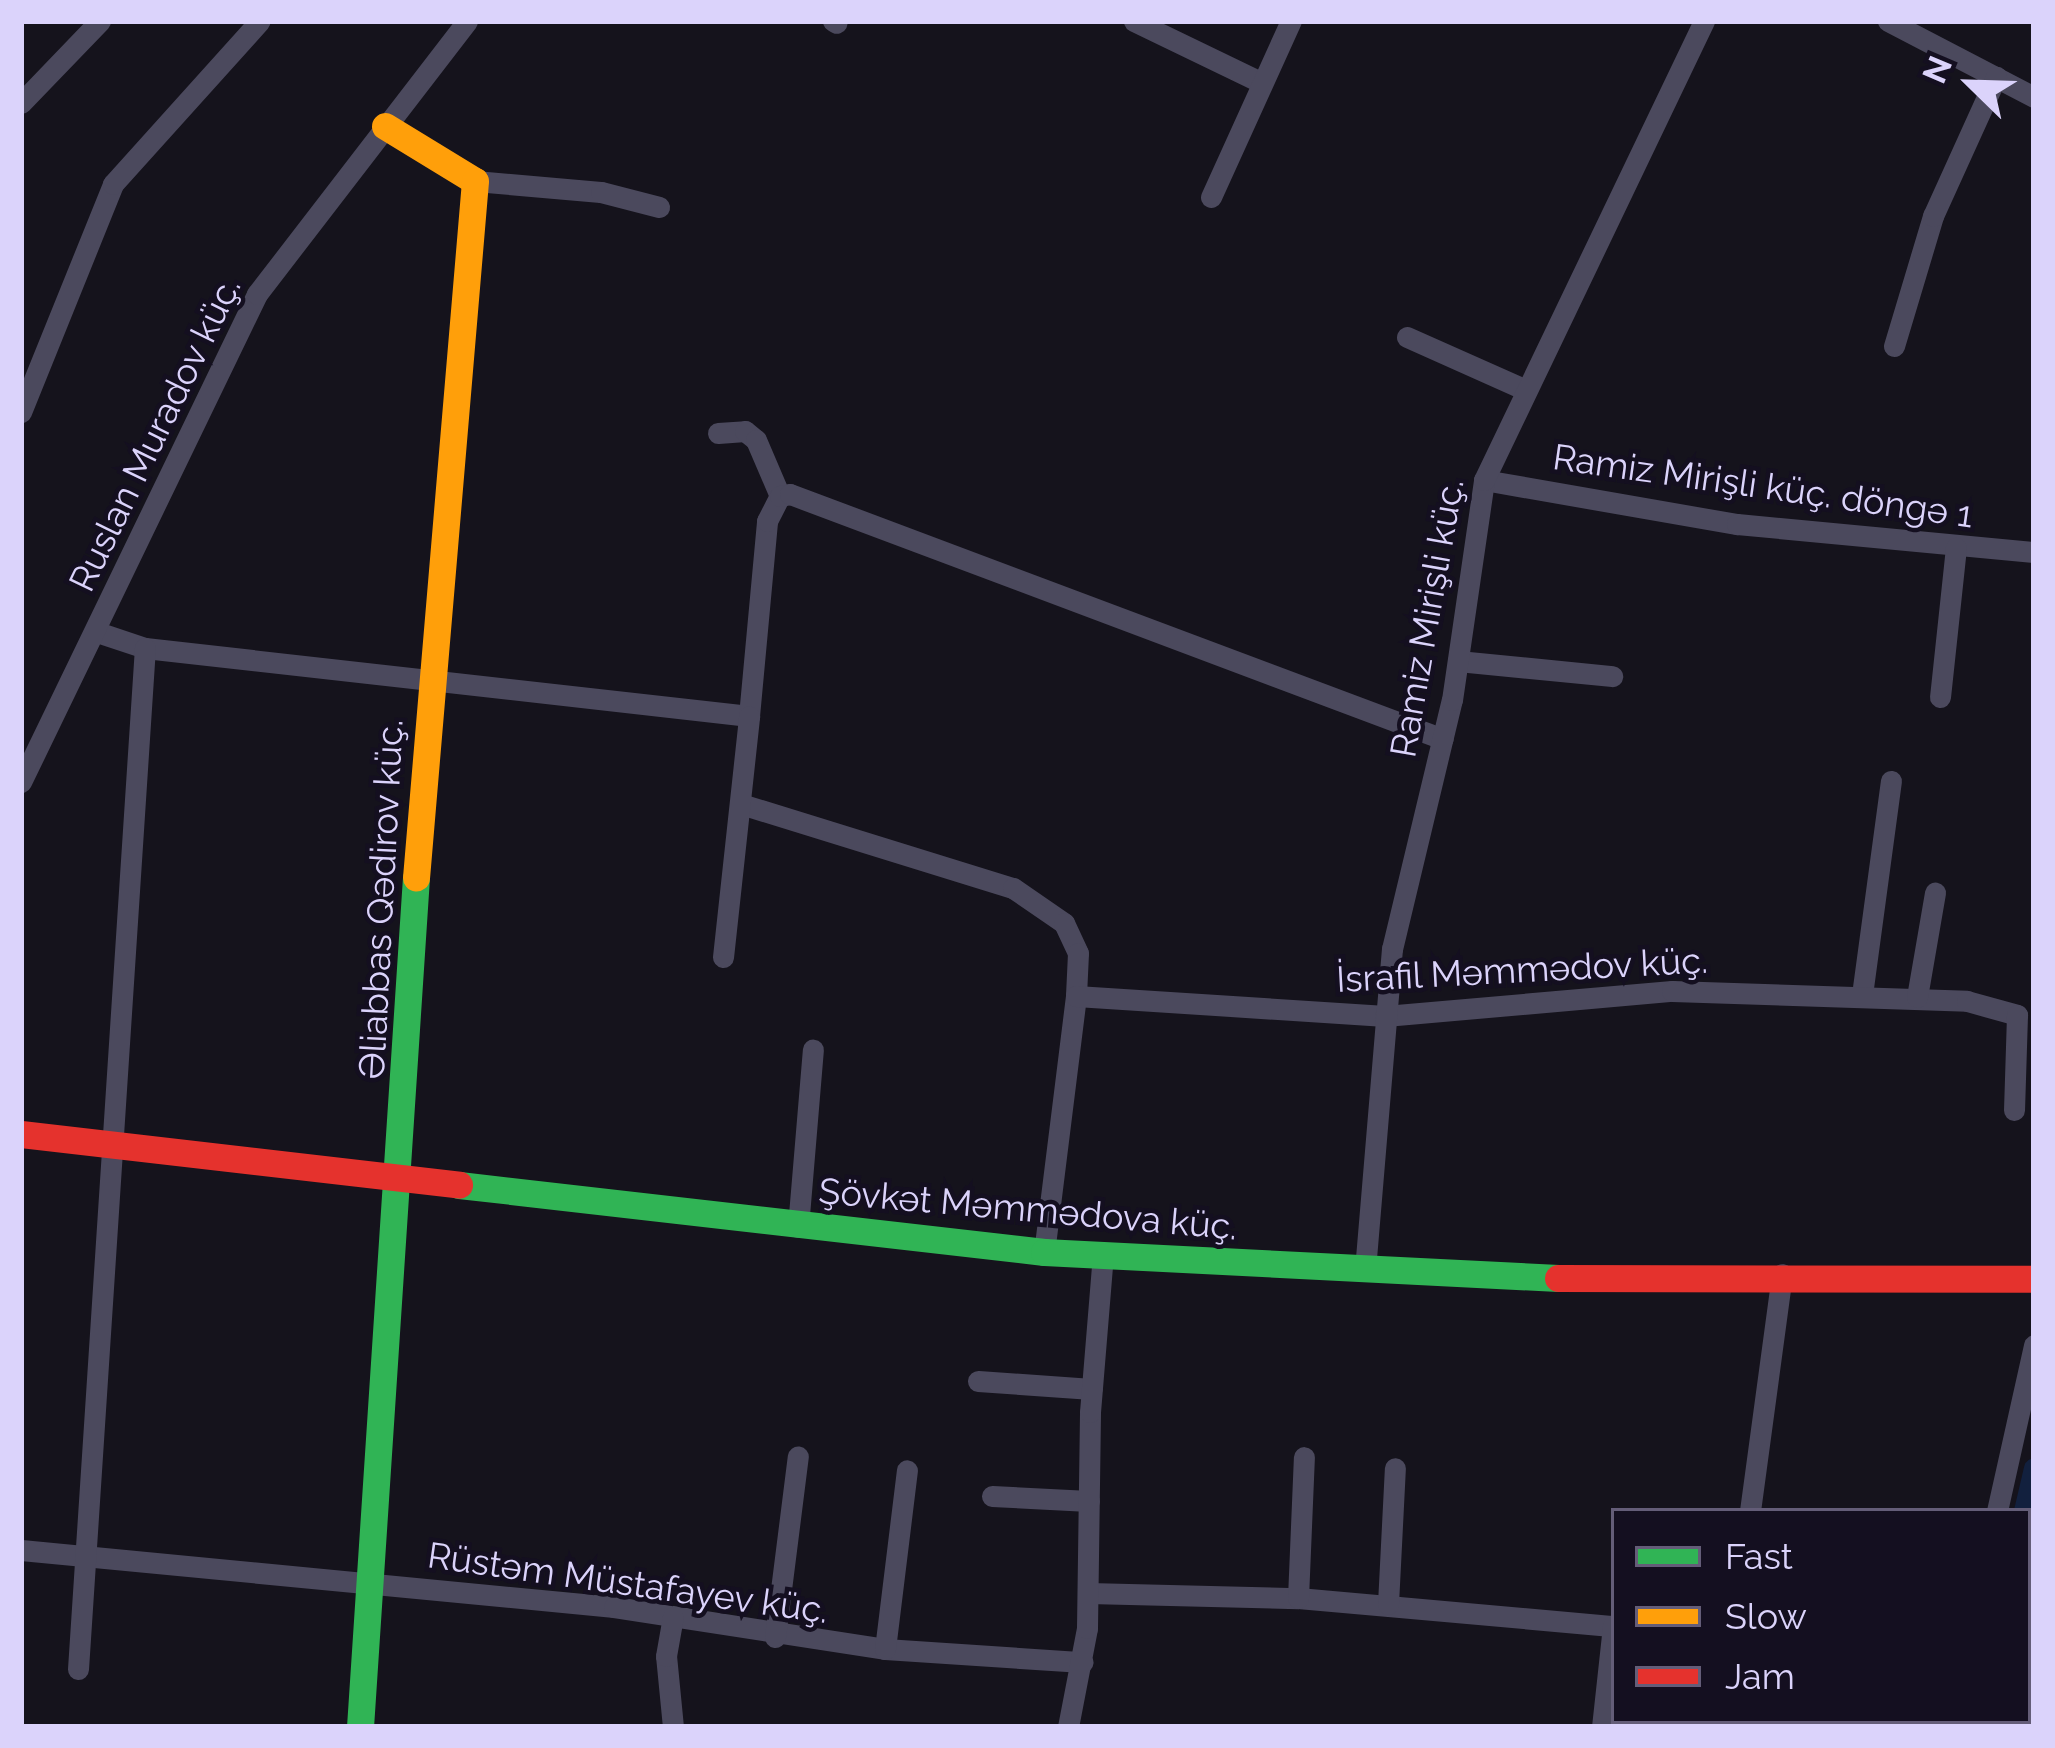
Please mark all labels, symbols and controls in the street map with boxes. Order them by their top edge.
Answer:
north arrow [1911,24,2031,144]
text: N [1915,51,1960,89]
street label: Ruslan Muradov küç. [60,269,250,599]
street label: Ramiz Mirişli küç. döngə 1 [1550,435,1976,537]
street label: Ramiz Mirişli küç. [1381,475,1473,761]
street label: Əliabbas Qədirov küç. [350,718,412,1080]
street label: İsrafil Məmmədov küç. [1334,939,1710,1001]
street label: Şövkət Məmmədova küç. [817,1169,1239,1249]
legend [1611,1508,2031,1724]
street label: Rüstəm Müstafayev küç. [425,1533,831,1633]
text: Fast [1725,1535,1793,1577]
text: Slow [1725,1595,1807,1637]
text: Jam [1725,1655,1795,1697]

